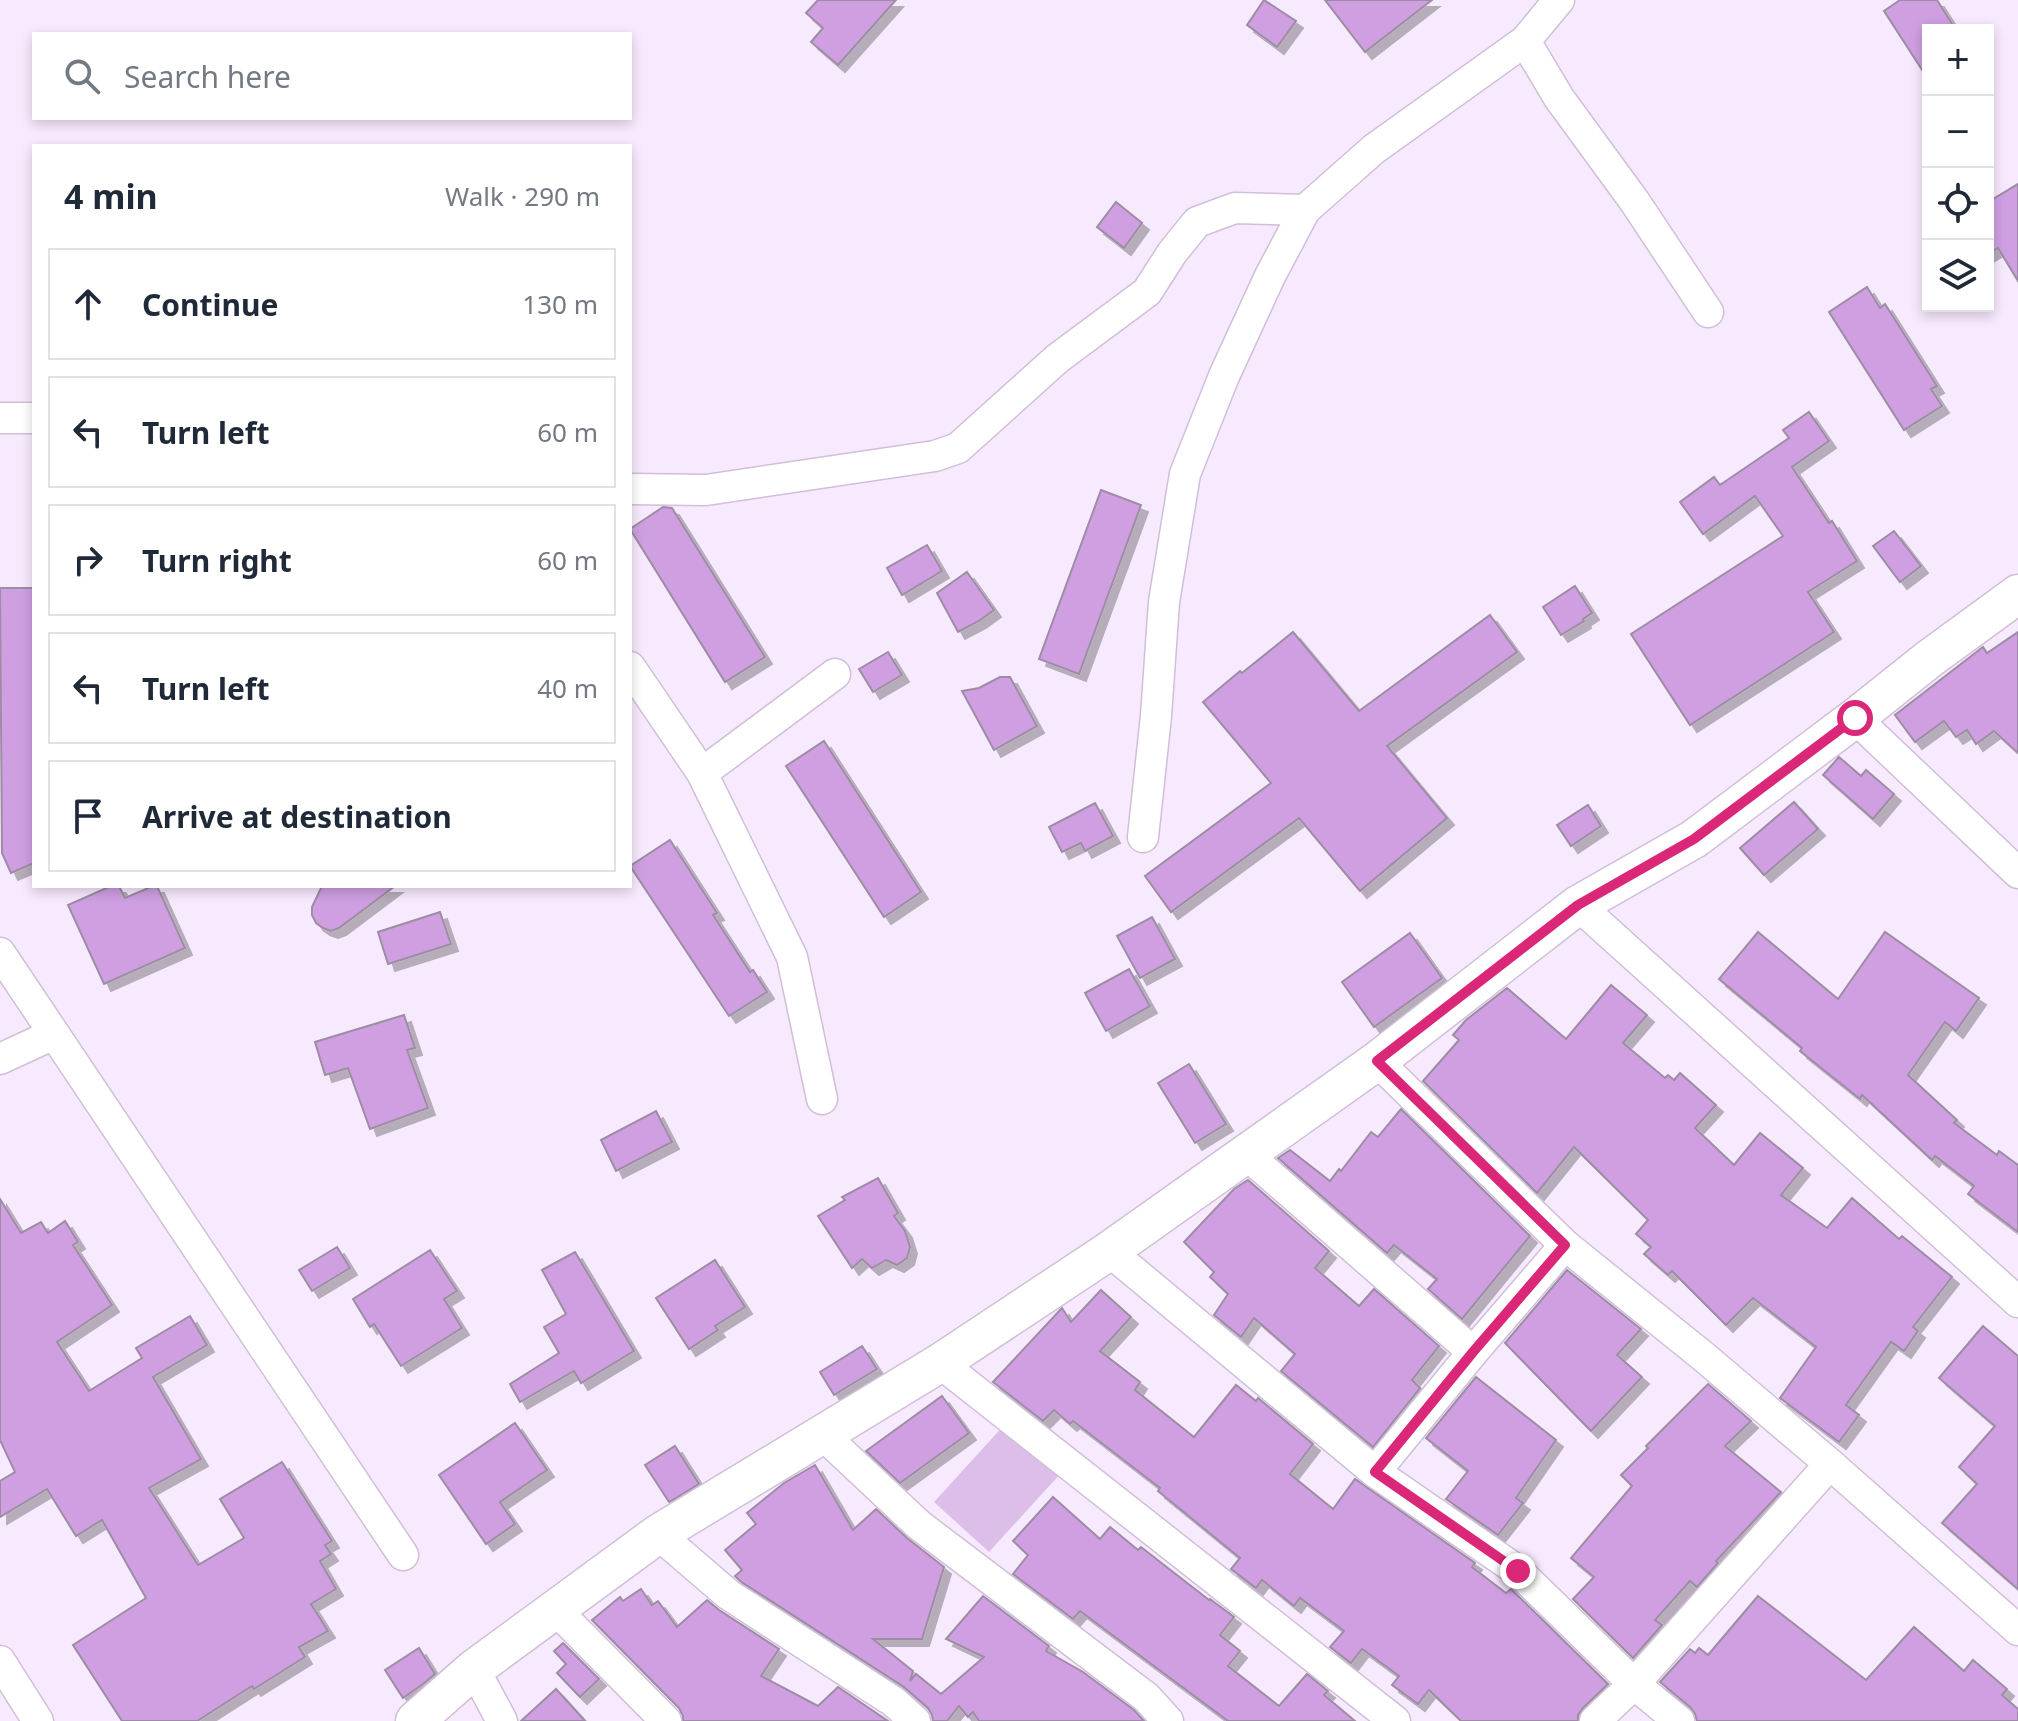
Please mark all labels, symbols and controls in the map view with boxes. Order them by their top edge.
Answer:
map controls [1922,24,1994,312]
button: + [1922,24,1994,96]
search box [32,32,632,120]
icon: search [60,54,104,98]
text: Search here [124,56,291,97]
button: − [1922,96,1994,168]
button: locate [1922,168,1994,240]
text: 4 min [64,173,158,219]
text: Walk · 290 m [445,178,600,214]
button: layers [1922,240,1994,312]
icon: ahead [66,282,110,326]
text: Continue [142,284,278,325]
text: 130 m [522,286,598,322]
icon: left [66,410,110,454]
text: Turn left [142,412,270,453]
text: 60 m [537,414,598,450]
icon: right [66,538,110,582]
text: Turn right [142,540,292,581]
text: 60 m [537,542,598,578]
icon: left [66,666,110,710]
text: Turn left [142,668,270,709]
text: 40 m [537,670,598,706]
route start [1837,700,1873,736]
icon: arrive [66,794,110,838]
text: Arrive at destination [142,796,452,837]
route end [1500,1553,1536,1589]

